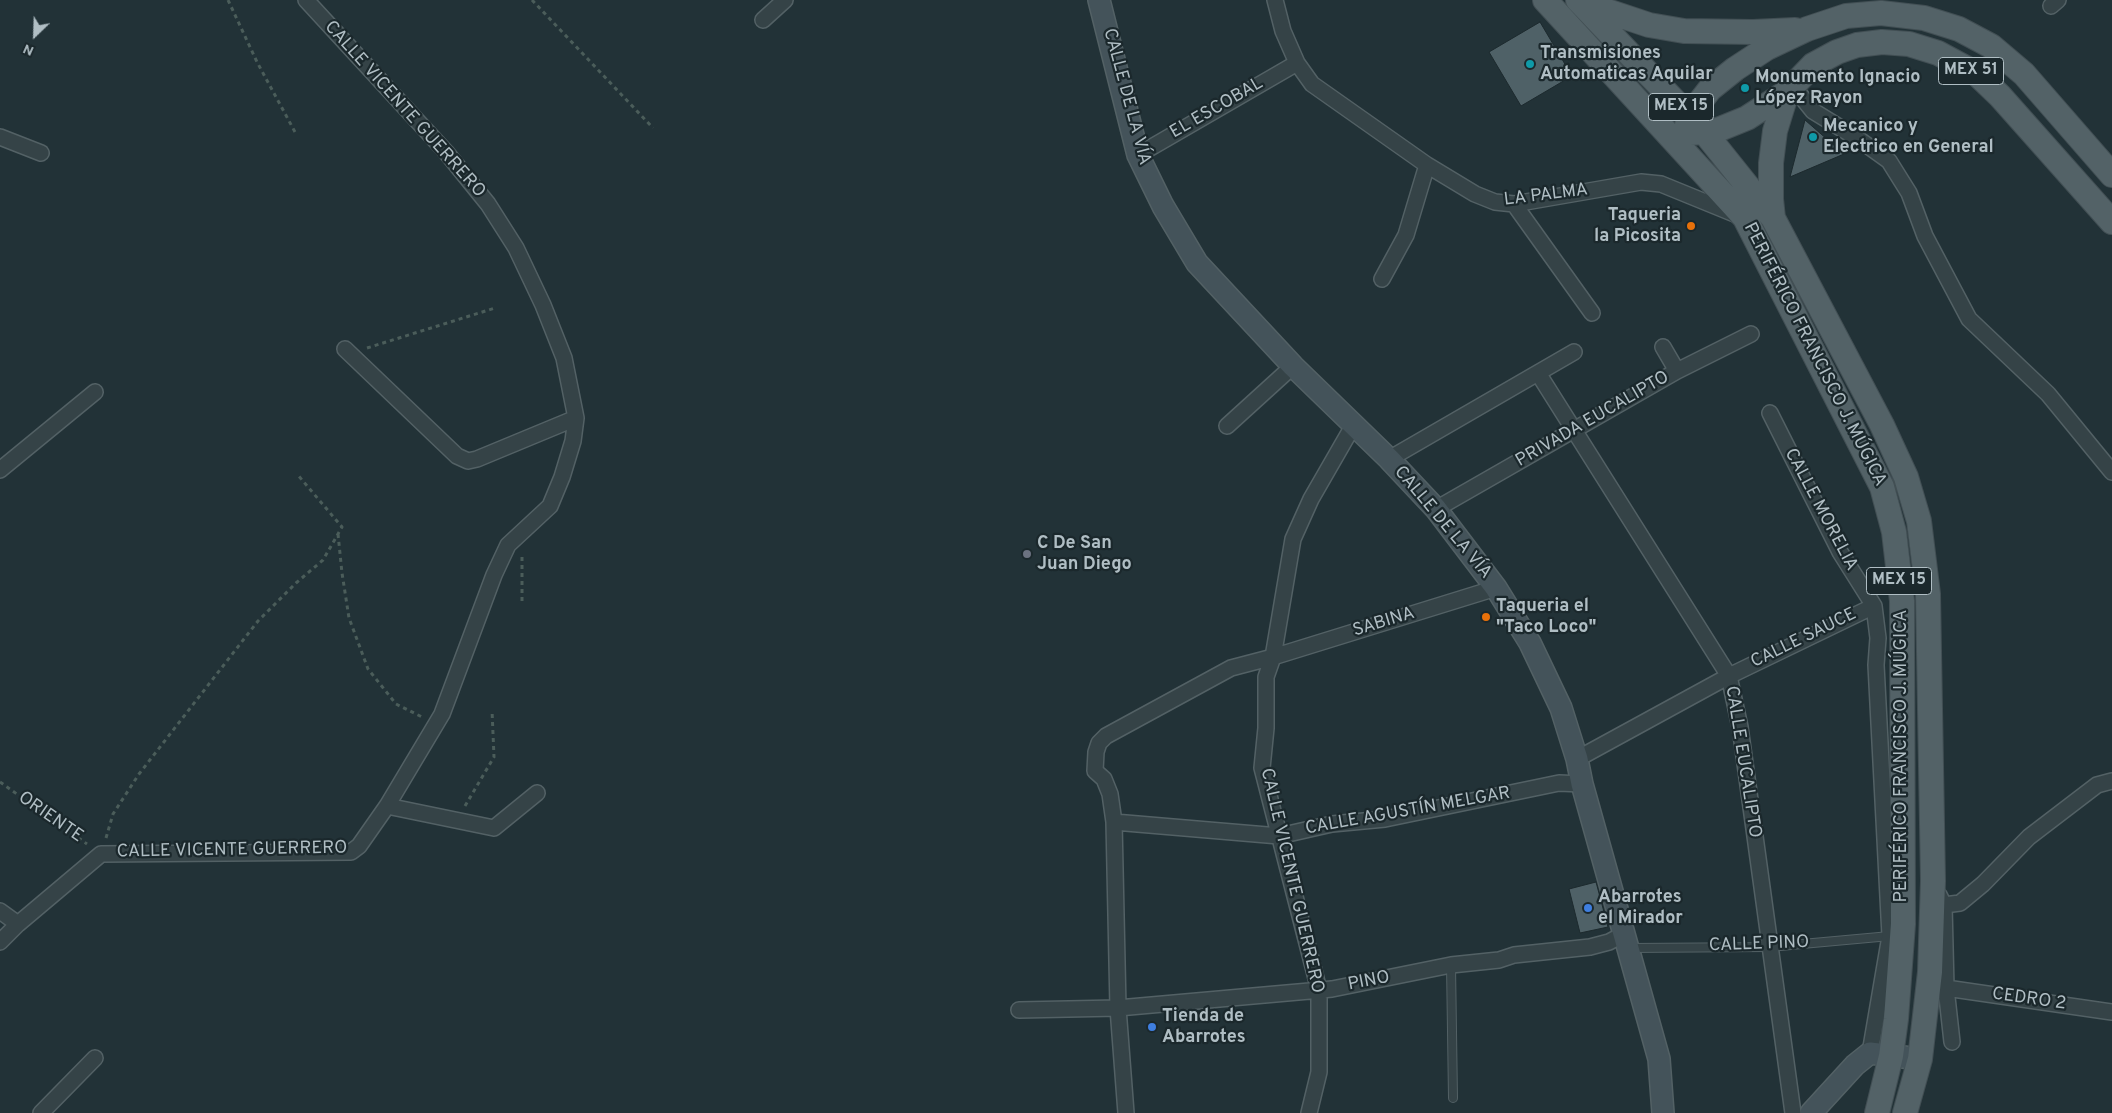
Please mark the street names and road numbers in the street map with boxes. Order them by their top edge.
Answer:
street label: CALLE VICENTE GUERRERO [319,17,489,203]
street label: CALLE DE LA VÍA [1097,26,1155,168]
road number: MEX 51 [1938,58,2004,84]
street label: EL ESCOBAL [1167,74,1267,144]
road number: MEX 15 [1648,94,1714,120]
street label: LA PALMA [1503,180,1589,212]
street label: PERIFÉRICO FRANCISCO J. MÚGICA [1738,219,1890,491]
street label: PRIVADA EUCALIPTO [1512,367,1674,473]
street label: CALLE MORELIA [1779,445,1861,575]
street label: CALLE DE LA VÍA [1389,462,1495,584]
road number: MEX 15 [1866,568,1932,594]
street label: SABINA [1350,603,1418,643]
street label: CALLE SAUCE [1748,604,1860,674]
street label: PERIFÉRICO FRANCISCO J. MÚGICA [1891,609,1913,903]
street label: CALLE EUCALIPTO [1719,684,1765,840]
street label: CALLE VICENTE GUERRERO [1255,766,1327,996]
street label: CALLE AGUSTÍN MELGAR [1304,783,1512,841]
street label: ORIENTE [13,788,87,848]
street label: CALLE VICENTE GUERRERO [117,838,347,864]
street label: CALLE PINO [1708,932,1810,958]
street label: PINO [1346,967,1392,997]
street label: CEDRO 2 [1991,984,2067,1016]

